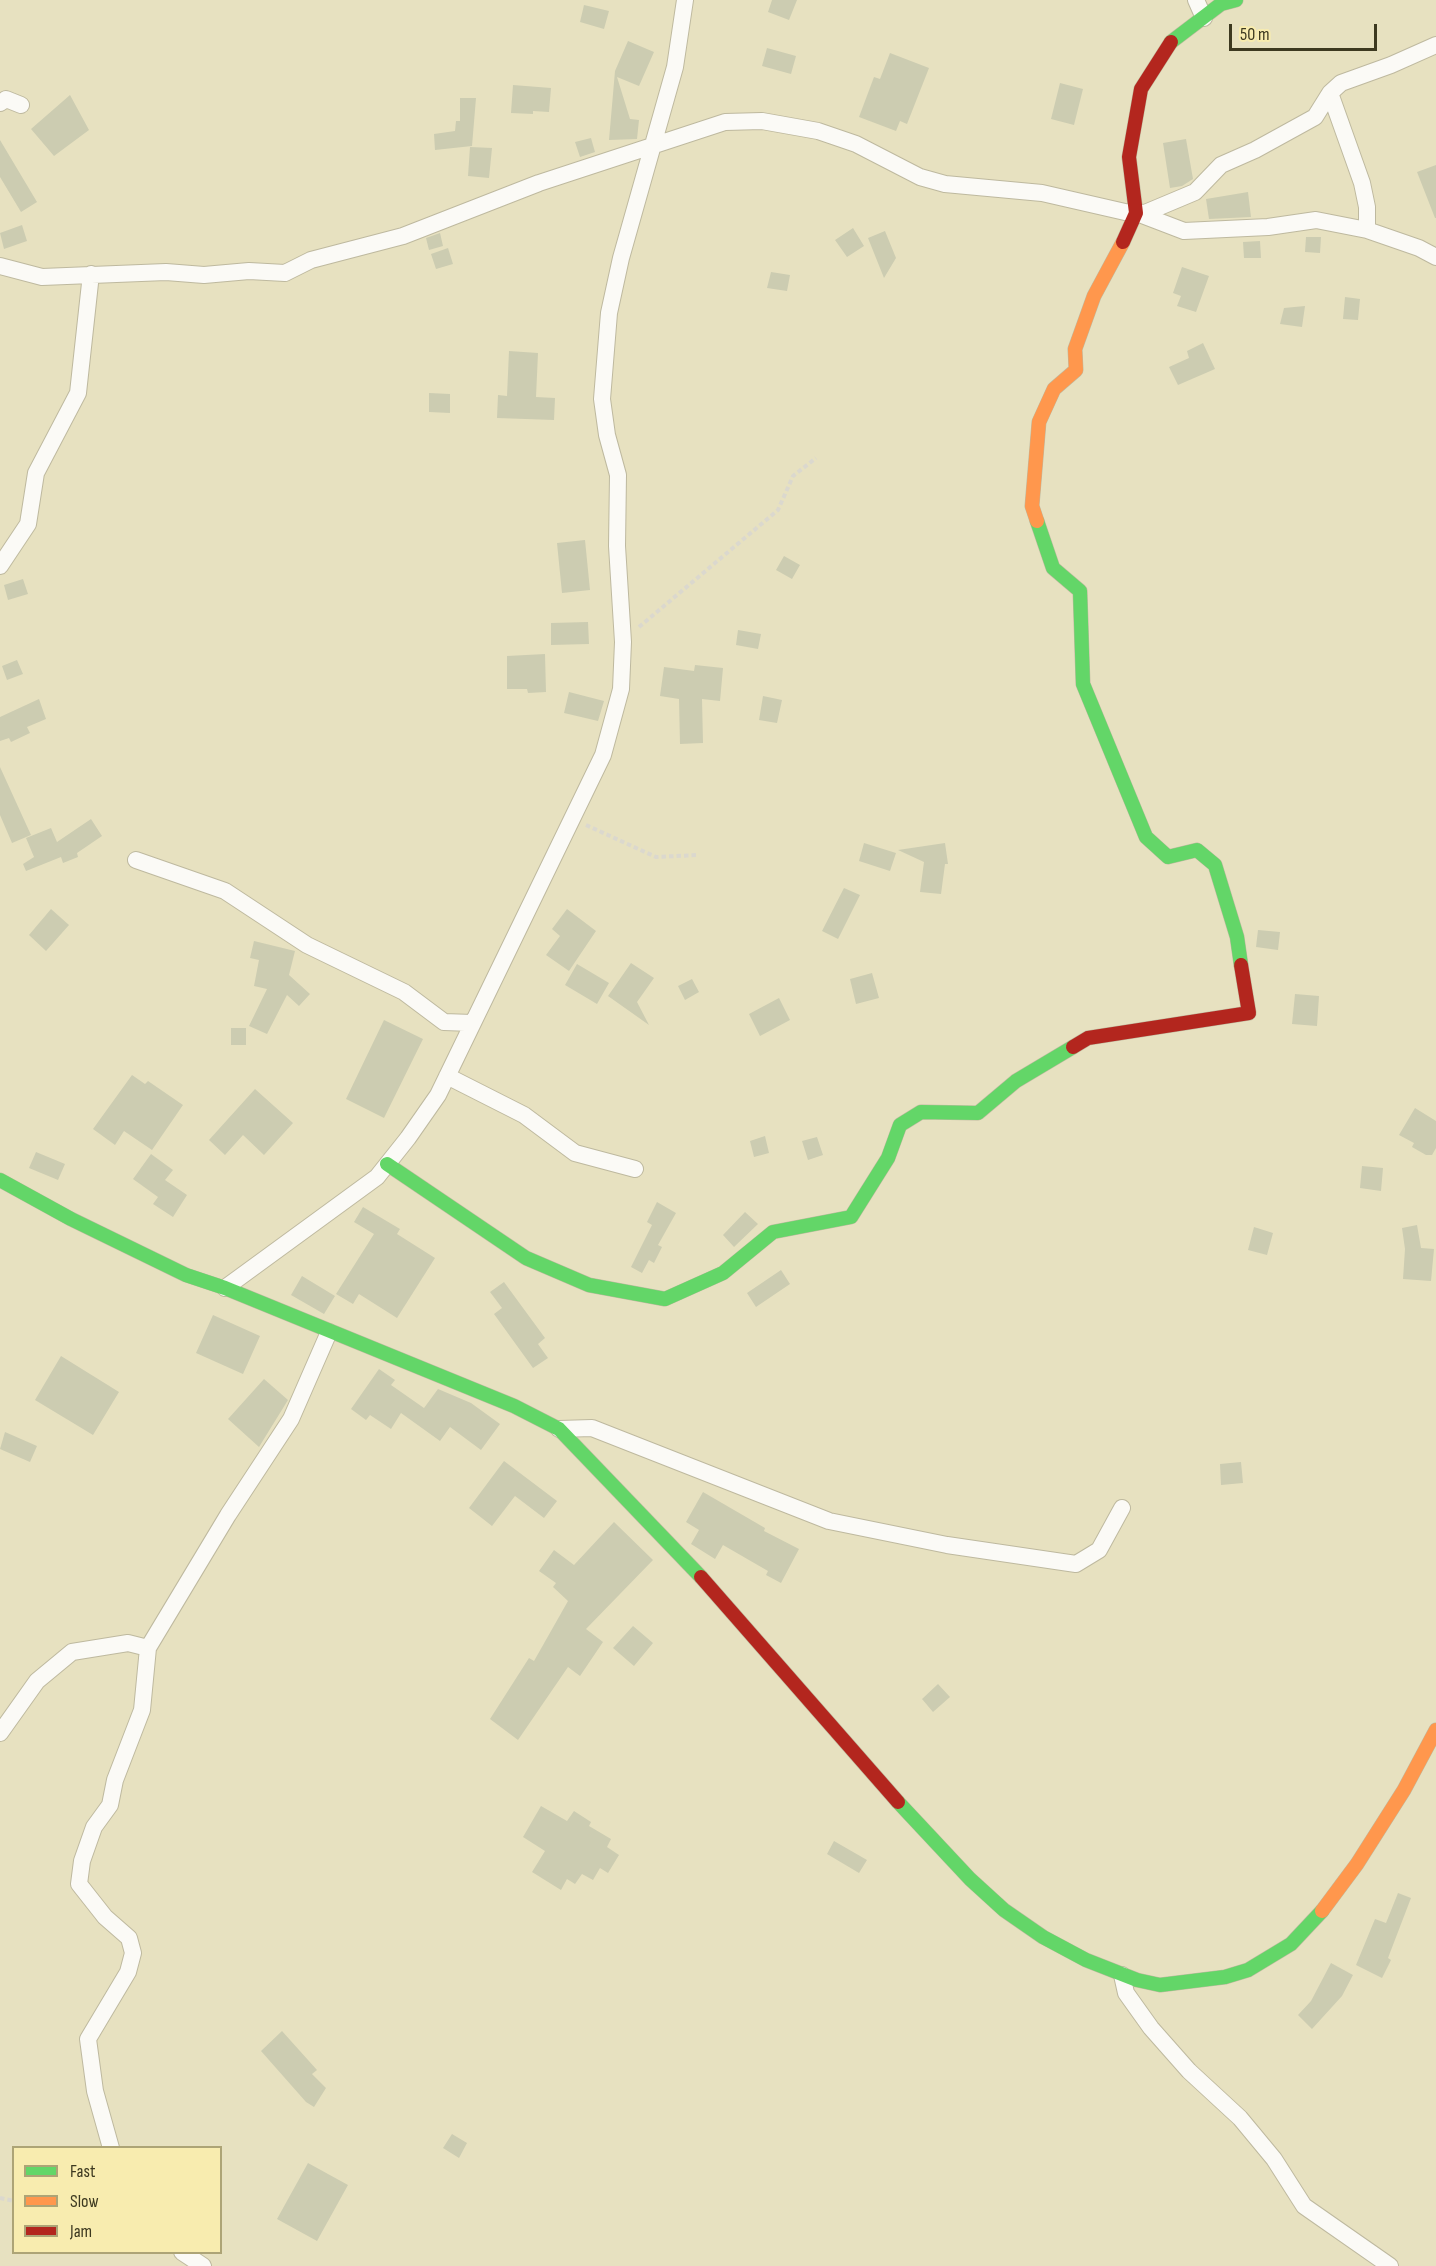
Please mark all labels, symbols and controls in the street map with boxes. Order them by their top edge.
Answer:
scale bar [1232,12,1380,50]
text: 50 m [1240,24,1270,45]
legend [12,2146,222,2254]
text: Fast [70,2161,95,2182]
text: Slow [70,2191,99,2212]
text: Jam [70,2221,92,2242]

